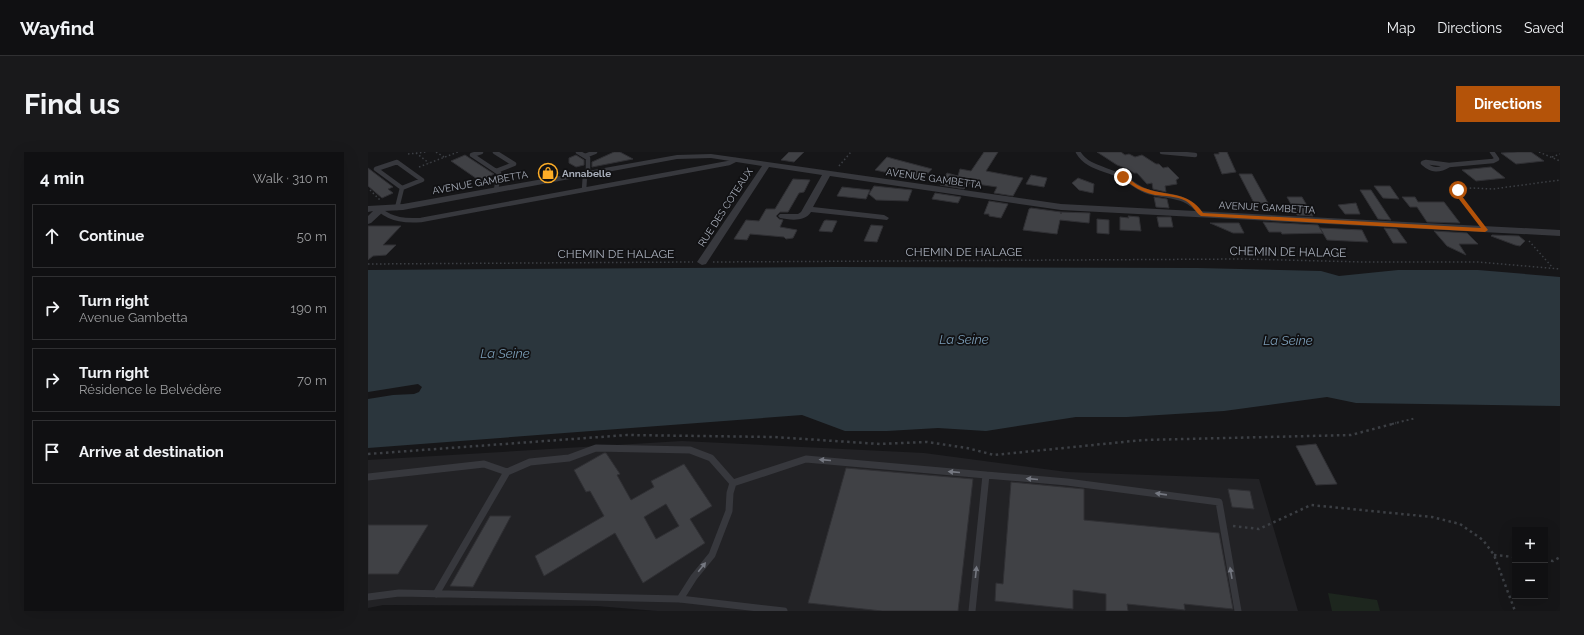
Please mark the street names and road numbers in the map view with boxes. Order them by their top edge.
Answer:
street label: RUE DES COTEAUX [696,166,755,248]
street label: AVENUE GAMBETTA [885,166,983,191]
street label: AVENUE GAMBETTA [432,169,529,196]
street label: AVENUE GAMBETTA [1218,199,1316,216]
street label: CHEMIN DE HALAGE [1229,244,1347,260]
street label: CHEMIN DE HALAGE [906,245,1022,259]
street label: CHEMIN DE HALAGE [558,247,674,261]

